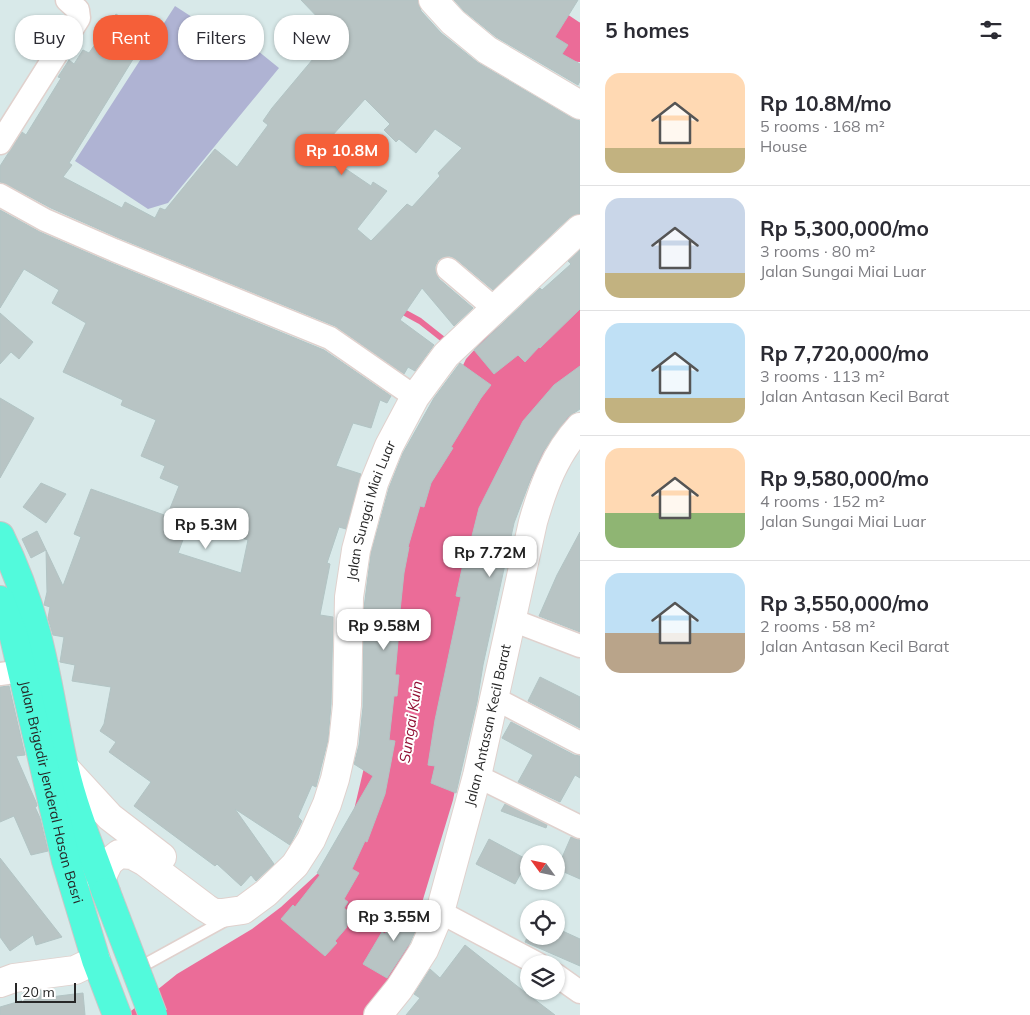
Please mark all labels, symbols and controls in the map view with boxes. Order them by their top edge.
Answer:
chip: Buy [15,15,83,60]
chip: Rent [93,15,168,60]
chip: Filters [178,15,264,60]
chip: New [274,15,349,60]
icon: filters [977,16,1005,44]
text: 5 homes [605,17,689,43]
text: Rp 10.8M/mo [760,90,891,116]
icon: home [645,93,705,153]
text: 5 rooms · 168 m² [760,116,885,136]
pin: Rp 10.8M [290,134,394,176]
text: House [760,136,807,156]
text: Rp 10.8M [306,140,378,160]
text: Rp 5,300,000/mo [760,215,929,241]
icon: home [645,218,705,278]
text: 3 rooms · 80 m² [760,241,875,261]
text: Jalan Sungai Miai Luar [760,261,926,281]
text: Rp 7,720,000/mo [760,340,929,366]
icon: home [645,343,705,403]
text: 3 rooms · 113 m² [760,366,885,386]
text: Jalan Antasan Kecil Barat [760,386,949,406]
street label: Jalan Sungai Miai Luar [343,436,400,582]
text: Rp 9,580,000/mo [760,465,929,491]
icon: home [645,468,705,528]
text: 4 rooms · 152 m² [760,491,885,511]
pin: Rp 5.3M [160,508,252,550]
text: Jalan Sungai Miai Luar [760,511,926,531]
text: Rp 5.3M [175,514,237,534]
pin: Rp 7.72M [438,536,542,578]
text: Rp 7.72M [454,542,526,562]
text: Rp 3,550,000/mo [760,590,929,616]
icon: home [645,593,705,653]
pin: Rp 9.58M [332,608,436,651]
text: Rp 9.58M [348,615,420,635]
text: 2 rooms · 58 m² [760,616,875,636]
text: Jalan Antasan Kecil Barat [760,636,949,656]
street label: Jalan Antasan Kecil Barat [460,642,515,808]
street label: Jalan Brigadir Jenderal Hasan Basri [15,679,87,906]
water label: Sungai Kuin [395,679,426,764]
north arrow [520,845,565,890]
map controls [520,845,565,1000]
pin: Rp 3.55M [342,900,446,942]
button: locate [520,900,565,945]
text: Rp 3.55M [358,906,430,926]
button: layers [520,955,565,1000]
scale bar [15,980,76,1003]
text: 20 m [22,983,55,1001]

